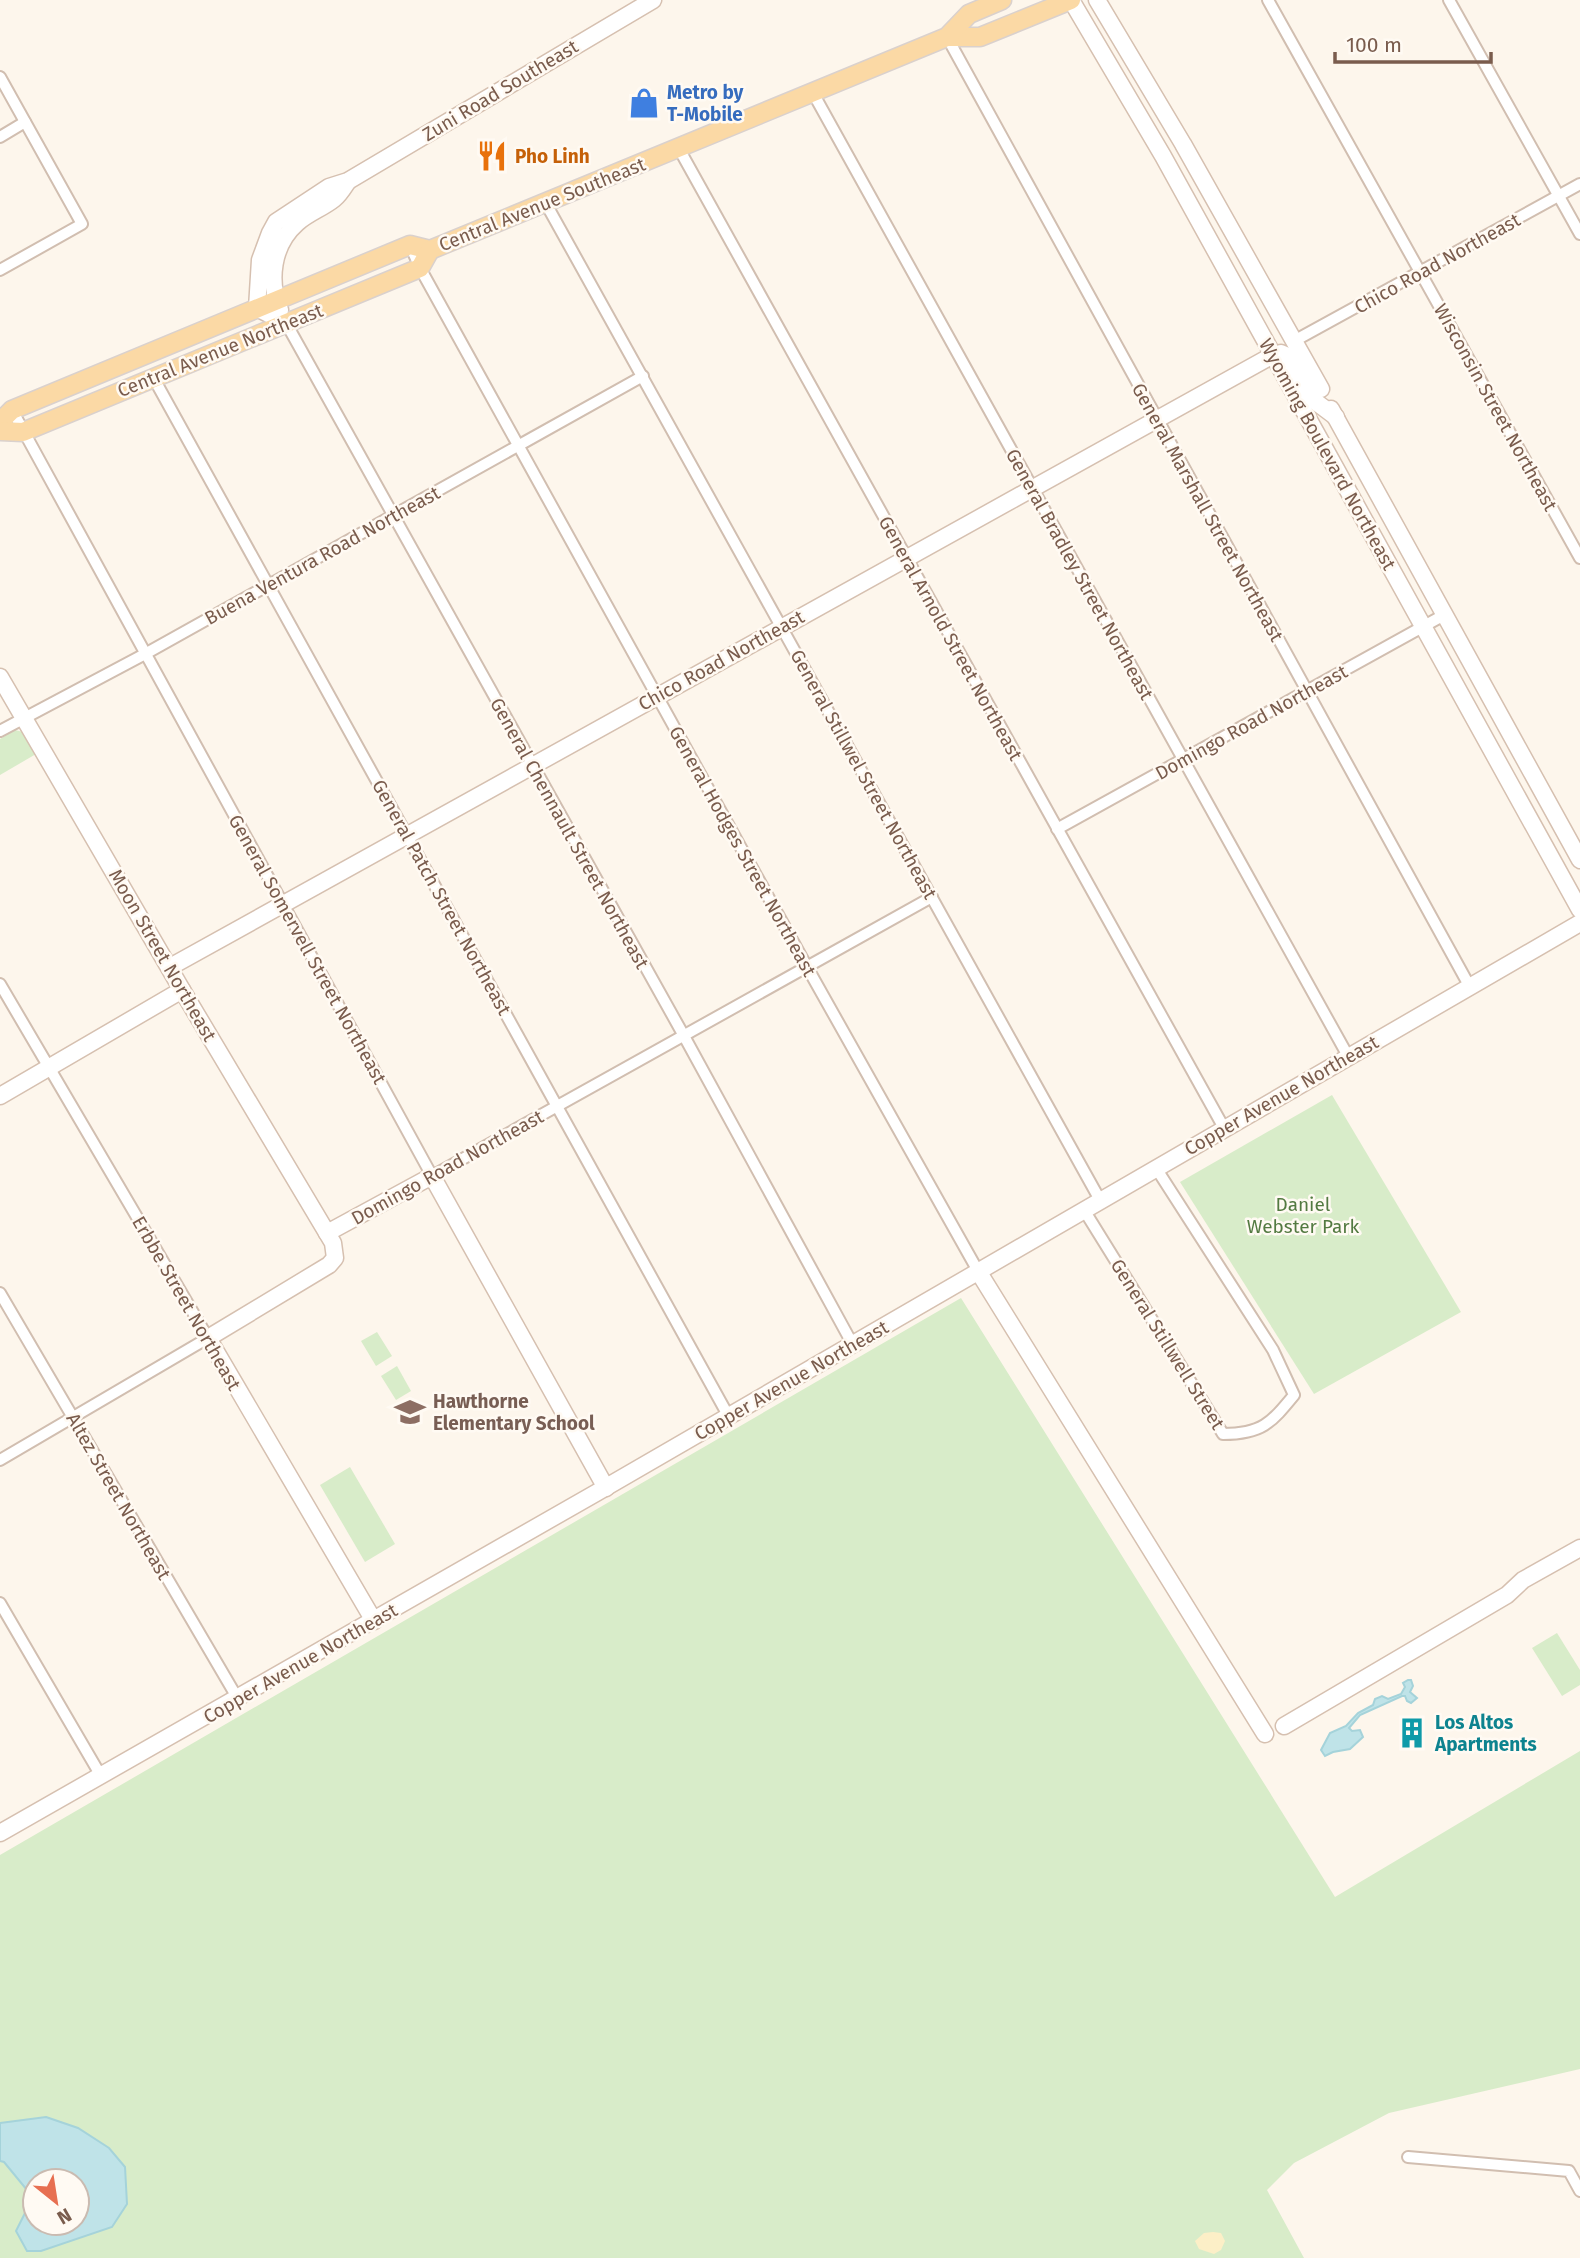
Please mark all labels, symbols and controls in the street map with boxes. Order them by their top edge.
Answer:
scale bar [1335,21,1491,65]
text: 100 m [1346,32,1402,58]
street label: Zuni Road Southeast [418,35,582,146]
place label: Metro by T-Mobile [667,81,744,126]
shop icon: Metro by T-Mobile [627,86,661,120]
restaurant icon: Pho Linh [475,139,509,173]
place label: Pho Linh [515,145,590,168]
street label: Central Avenue Southeast [436,152,649,256]
street label: Chico Road Northeast [1350,208,1524,319]
street label: Central Avenue Northeast [114,299,326,402]
street label: Wisconsin Street Northeast [1429,300,1562,515]
street label: Wyoming Boulevard Northeast [1254,334,1401,574]
street label: General Marshall Street Northeast [1127,379,1288,646]
street label: General Bradley Street Northeast [1001,445,1158,704]
street label: Buena Ventura Road Northeast [201,481,444,630]
street label: General Arnold Street Northeast [874,512,1027,764]
street label: Chico Road Northeast [634,605,808,716]
street label: General Stillwel Street Northeast [785,646,942,903]
street label: Domingo Road Northeast [1151,660,1351,785]
street label: General Chennault Street Northeast [485,694,654,973]
street label: General Hodges Street Northeast [664,722,821,980]
street label: General Patch Street Northeast [367,776,516,1019]
street label: General Somervell Street Northeast [224,811,391,1088]
street label: Moon Street Northeast [104,865,221,1046]
street label: Copper Avenue Northeast [1180,1030,1382,1160]
street label: Domingo Road Northeast [347,1105,547,1230]
park label: Daniel Webster Park [1247,1193,1360,1238]
street label: Erbbe Street Northeast [127,1212,246,1395]
street label: General Stillwell Street [1106,1255,1230,1434]
street label: Copper Avenue Northeast [690,1315,892,1445]
place label: Hawthorne Elementary School [433,1390,595,1435]
school or university icon: Hawthorne Elementary School [393,1395,427,1429]
street label: Altez Street Northeast [61,1409,176,1584]
street label: Copper Avenue Northeast [199,1598,401,1728]
place label: Los Altos Apartments [1434,1711,1537,1756]
building icon: Los Altos Apartments [1395,1716,1429,1750]
north arrow [21,2167,91,2237]
text: N [53,2203,75,2229]

